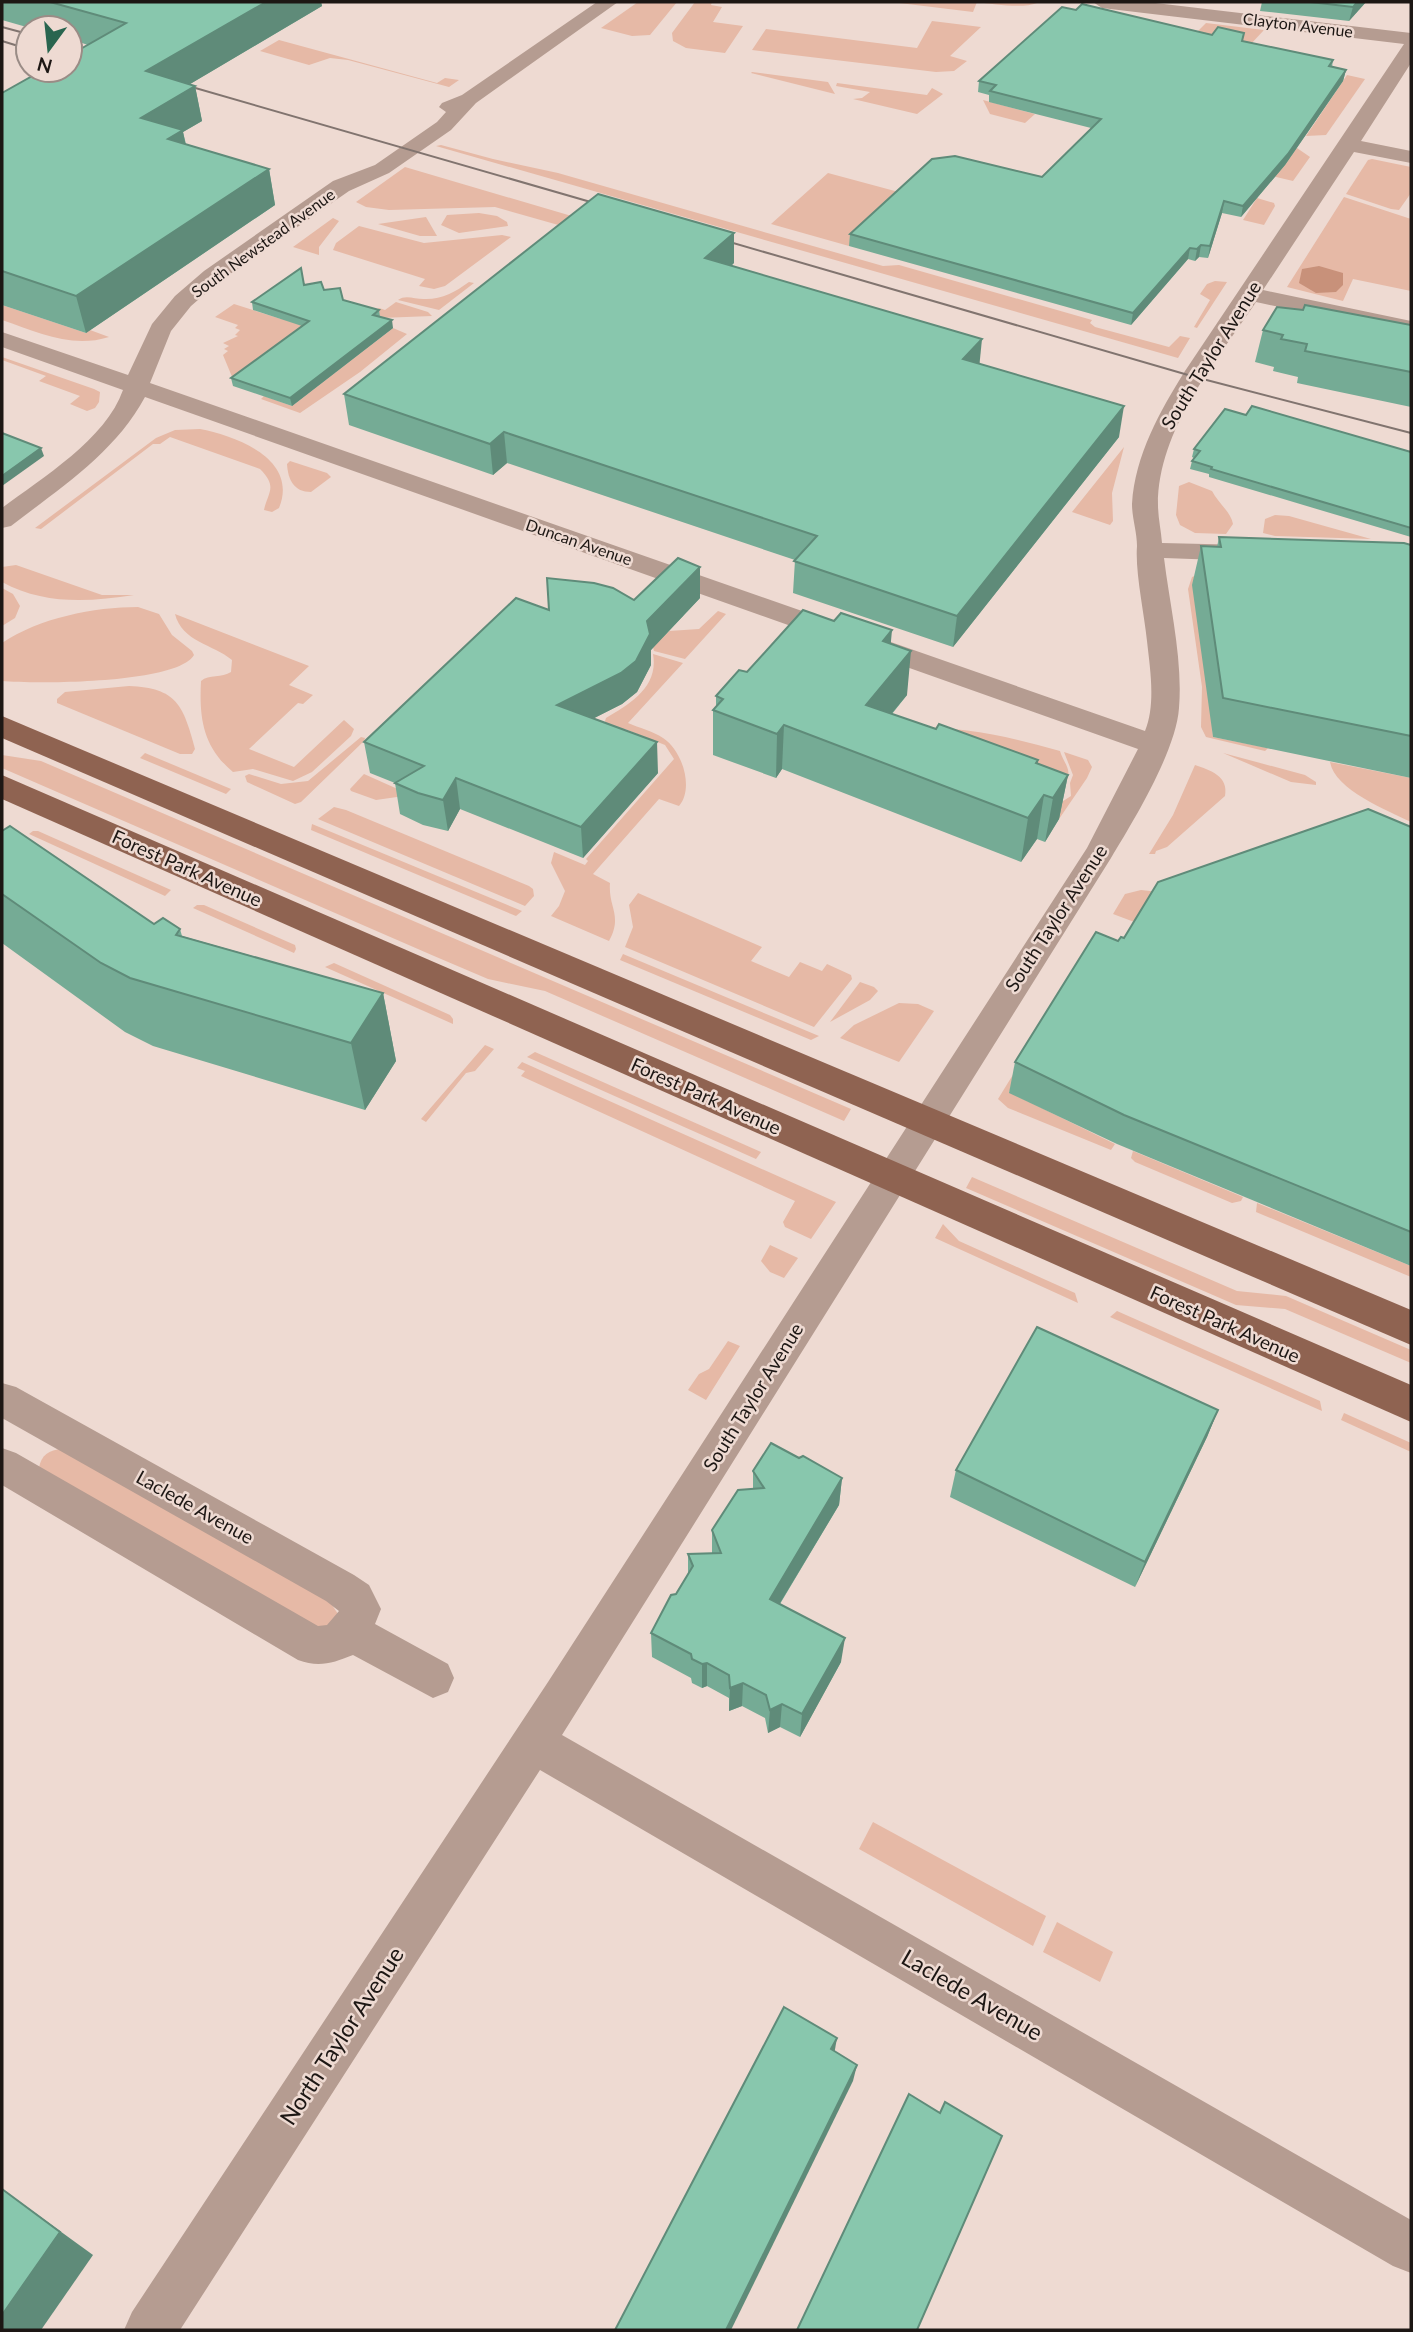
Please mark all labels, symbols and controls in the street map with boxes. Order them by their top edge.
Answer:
street label: Clayton Avenue [1242,8,1354,41]
north arrow [14,14,84,84]
text: N [34,53,55,79]
street label: South Newstead Avenue [187,184,338,301]
street label: South Taylor Avenue [1156,276,1265,433]
street label: Duncan Avenue [524,514,635,569]
street label: Forest Park Avenue [109,824,266,911]
street label: South Taylor Avenue [1000,840,1112,995]
street label: Forest Park Avenue [628,1052,785,1139]
street label: Forest Park Avenue [1147,1280,1304,1367]
street label: South Taylor Avenue [698,1318,807,1475]
street label: Laclede Avenue [133,1465,258,1548]
street label: North Taylor Avenue [273,1941,409,2130]
street label: Laclede Avenue [897,1942,1048,2046]

